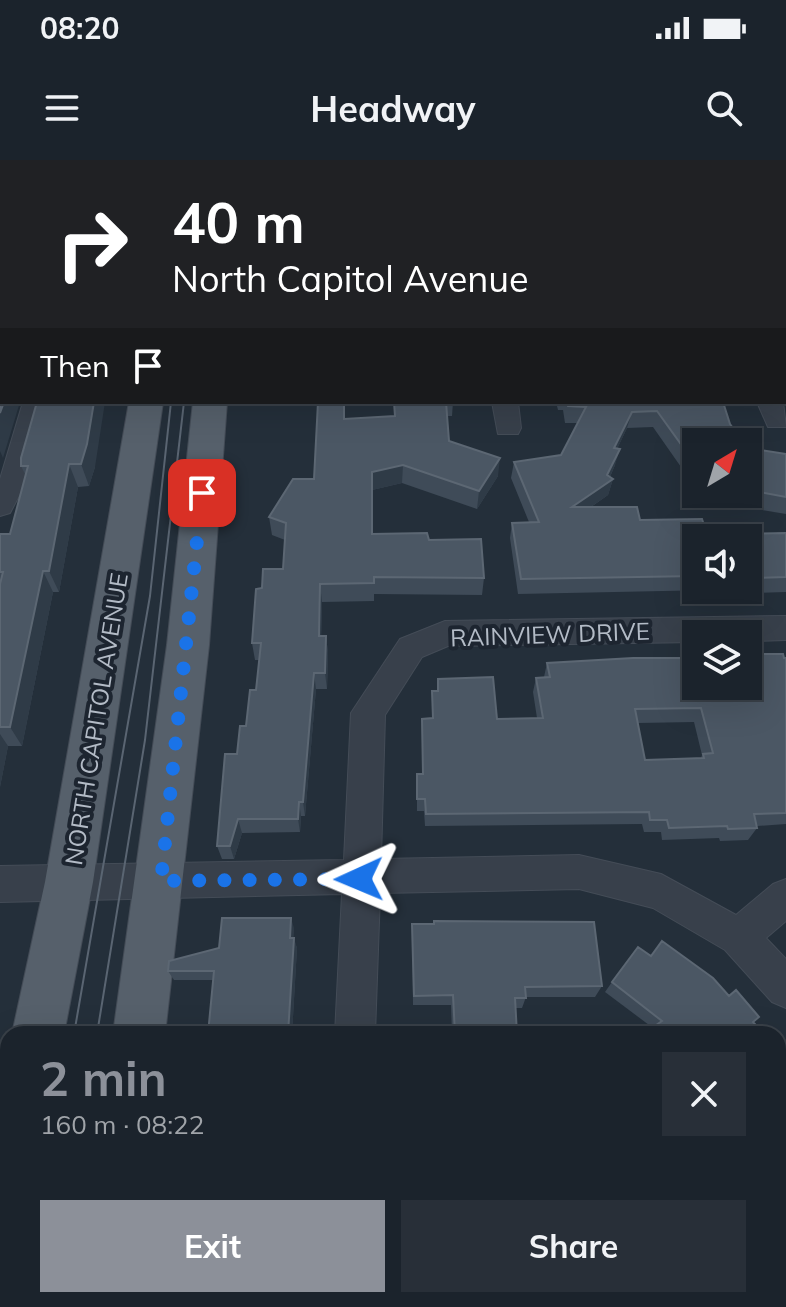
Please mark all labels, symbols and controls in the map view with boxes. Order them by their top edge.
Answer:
text: 08:20 [40,9,119,47]
icon: menu [40,86,84,130]
text: Headway [310,86,476,131]
icon: search [702,86,746,130]
text: 40 m [172,187,305,257]
icon: right [40,192,144,296]
text: North Capitol Avenue [172,256,529,301]
icon: arrive [126,344,170,388]
text: Then [40,347,110,385]
north arrow [682,428,762,508]
map controls [682,428,762,700]
pin [168,459,236,527]
icon: arrive [180,471,224,515]
button: sound [682,524,762,604]
street label: NORTH CAPITOL AVENUE [58,571,134,867]
street label: RAINVIEW DRIVE [450,616,650,652]
button: layers [682,620,762,700]
position arrow [317,837,401,921]
text: 2 min [40,1048,167,1108]
button: close [662,1052,746,1136]
text: 160 m · 08:22 [40,1108,204,1141]
button: Exit [40,1200,385,1292]
button: Share [401,1200,746,1292]

